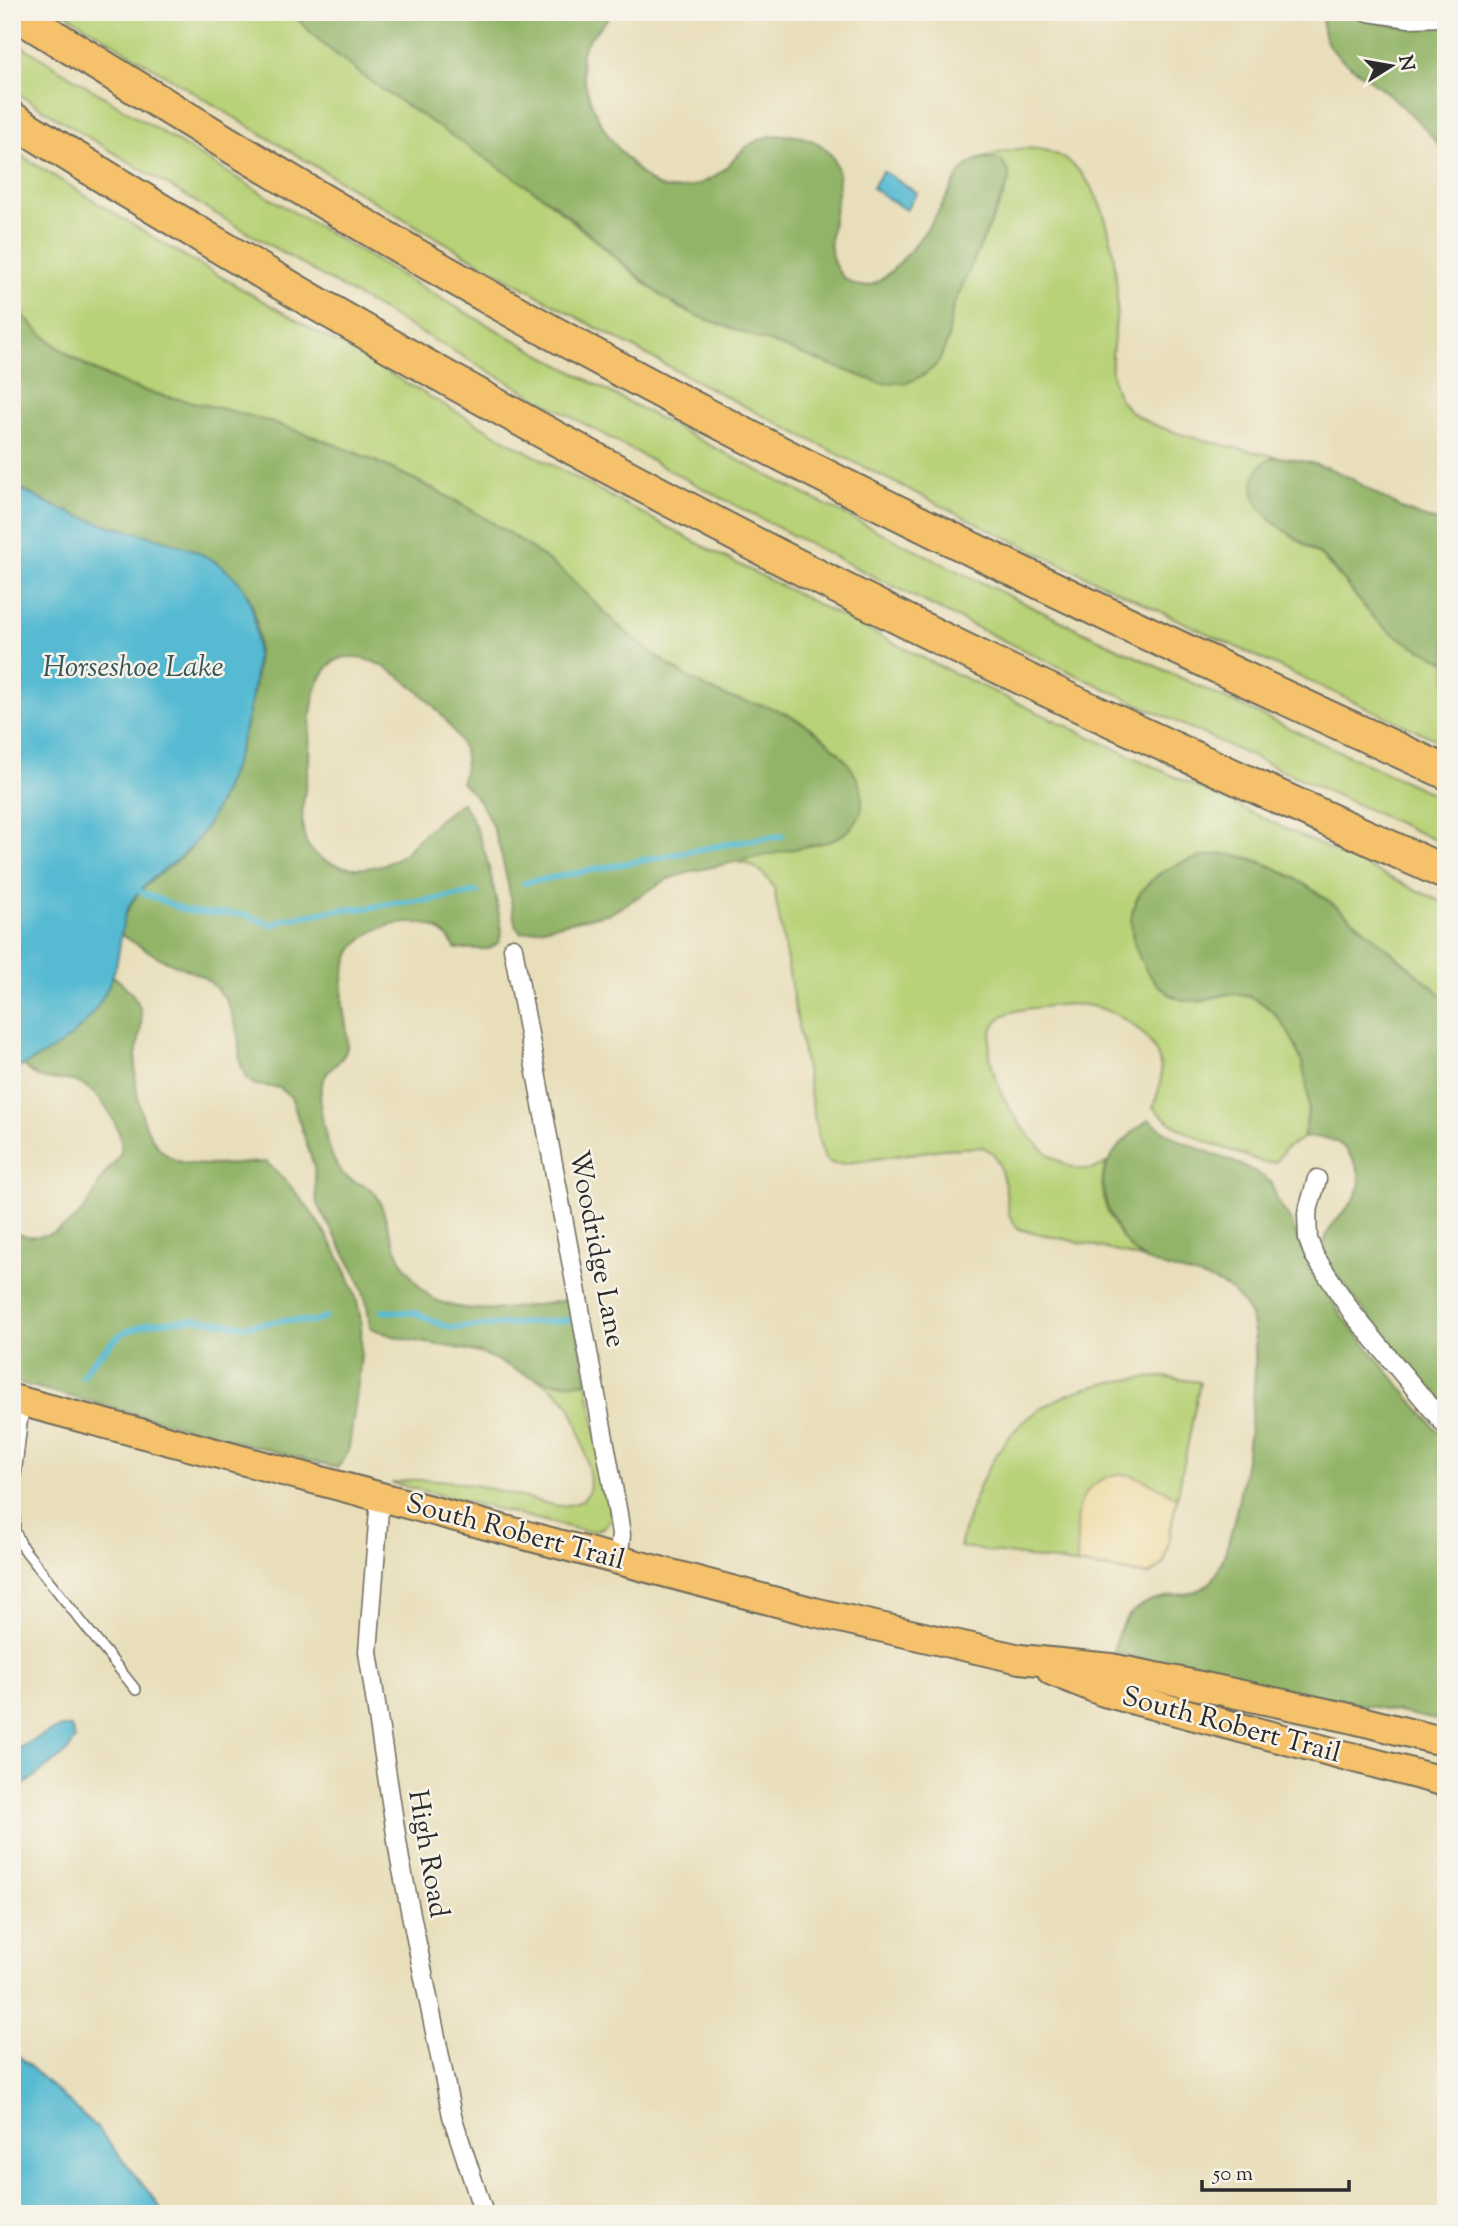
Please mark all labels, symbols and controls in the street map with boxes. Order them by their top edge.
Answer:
north arrow [1356,32,1426,102]
text: N [1391,53,1420,73]
water label: Horseshoe Lake [42,647,224,690]
street label: Woodridge Lane [557,1147,635,1351]
street label: South Robert Trail [401,1485,629,1582]
street label: South Robert Trail [1117,1678,1345,1775]
street label: High Road [396,1787,458,1921]
scale bar [1202,2149,1350,2193]
text: 50 m [1212,2160,1253,2190]

